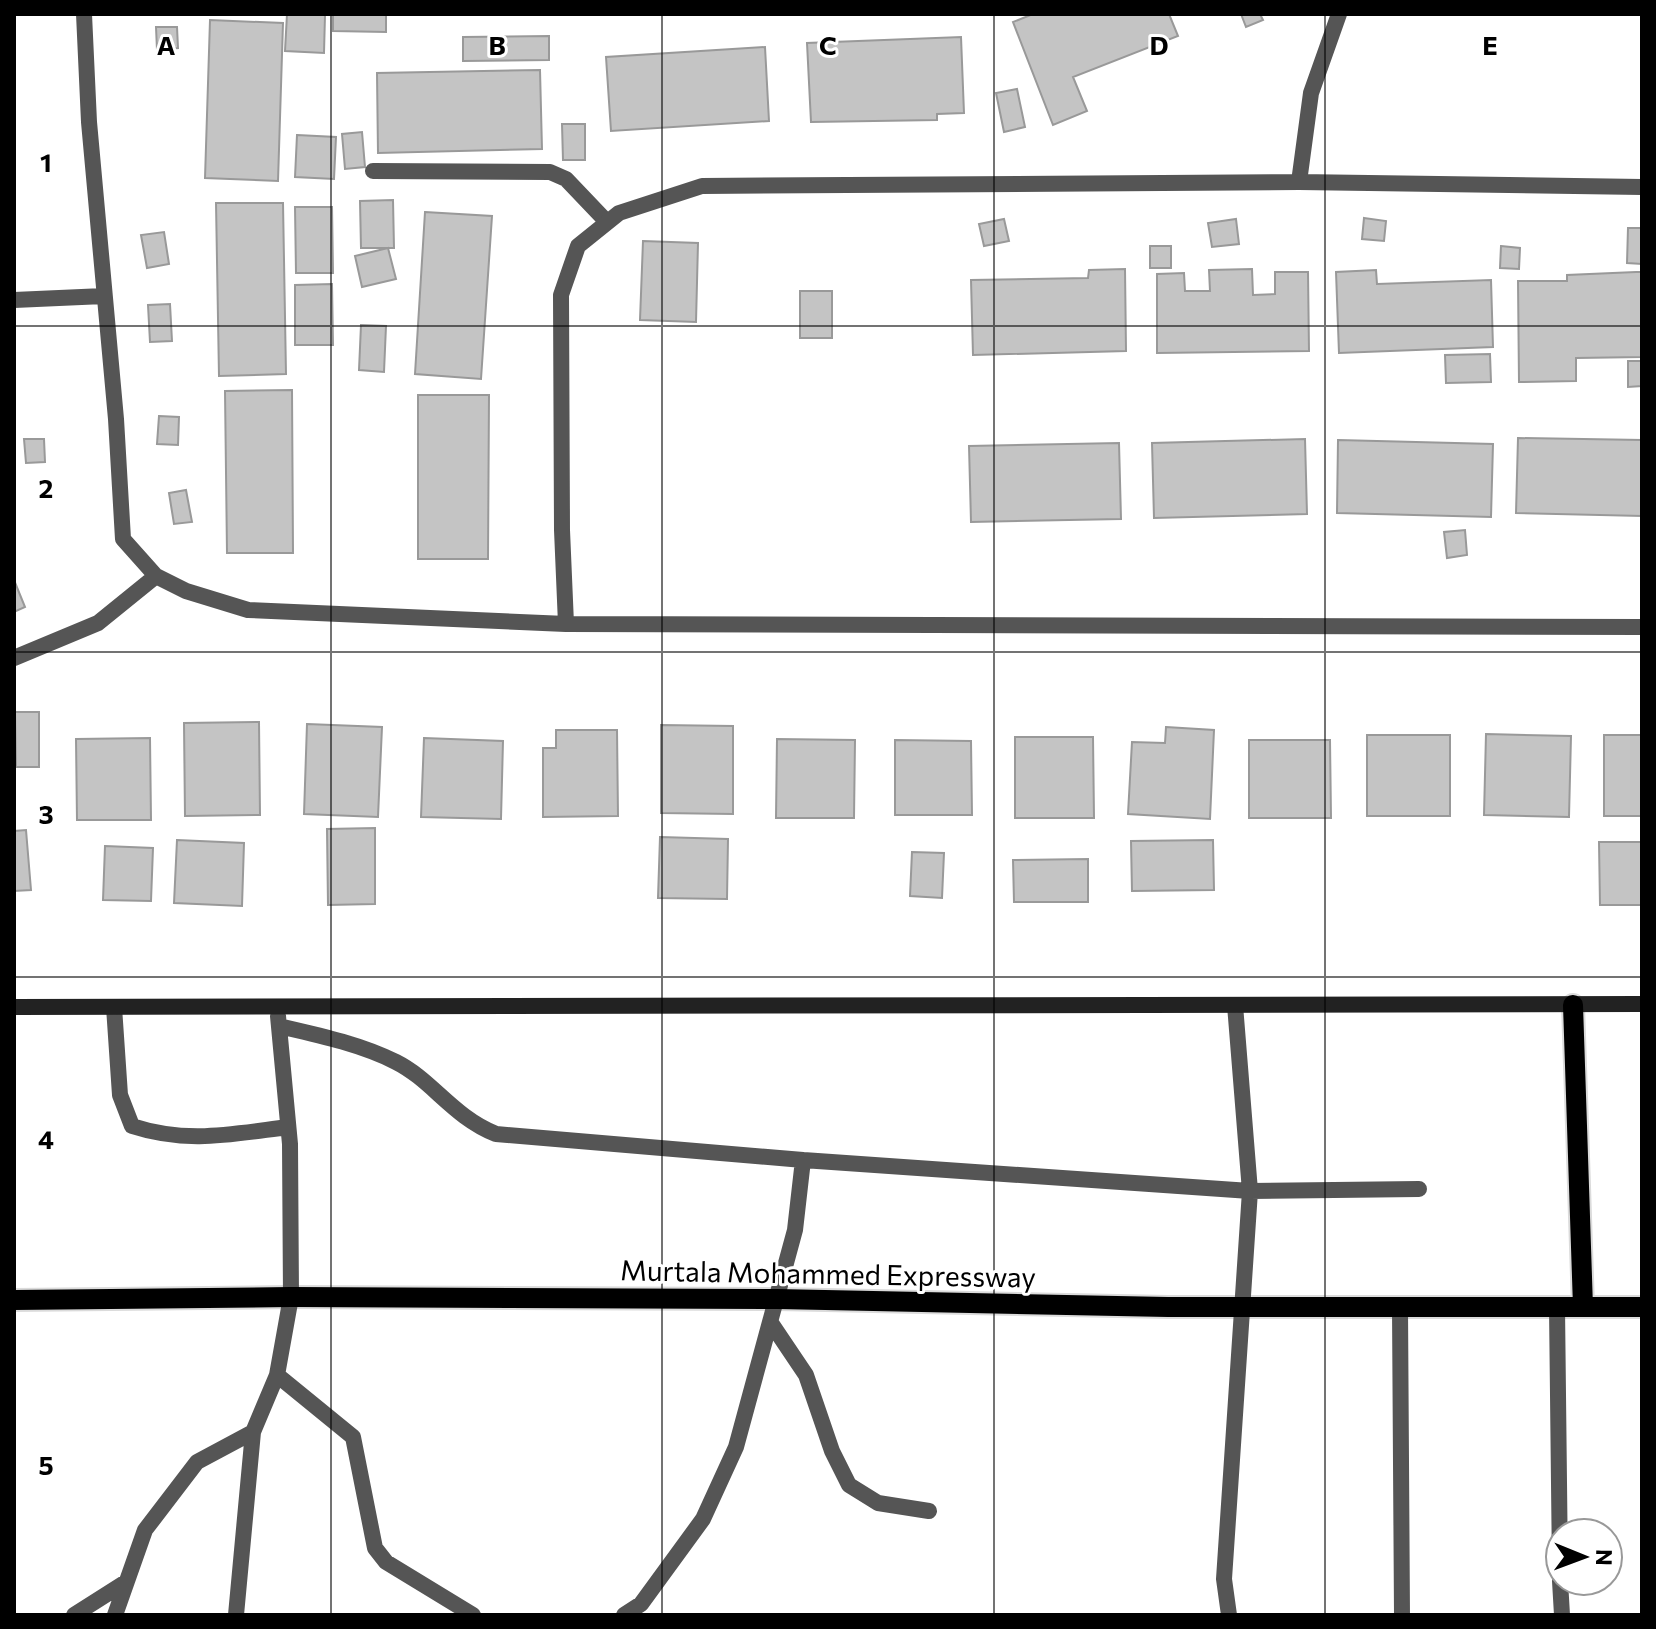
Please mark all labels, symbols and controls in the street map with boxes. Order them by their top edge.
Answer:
text: A [157,29,176,60]
text: B [488,29,506,60]
text: C [819,29,837,60]
text: D [1149,29,1169,60]
text: E [1482,29,1498,60]
text: 1 [40,146,52,177]
text: 2 [39,472,53,503]
text: 3 [38,798,54,829]
text: 4 [38,1123,54,1154]
street label: Murtala Mohammed Expressway [620,1252,1036,1294]
text: 5 [38,1449,54,1480]
north arrow [1544,1517,1624,1597]
text: N [1591,1549,1618,1566]

